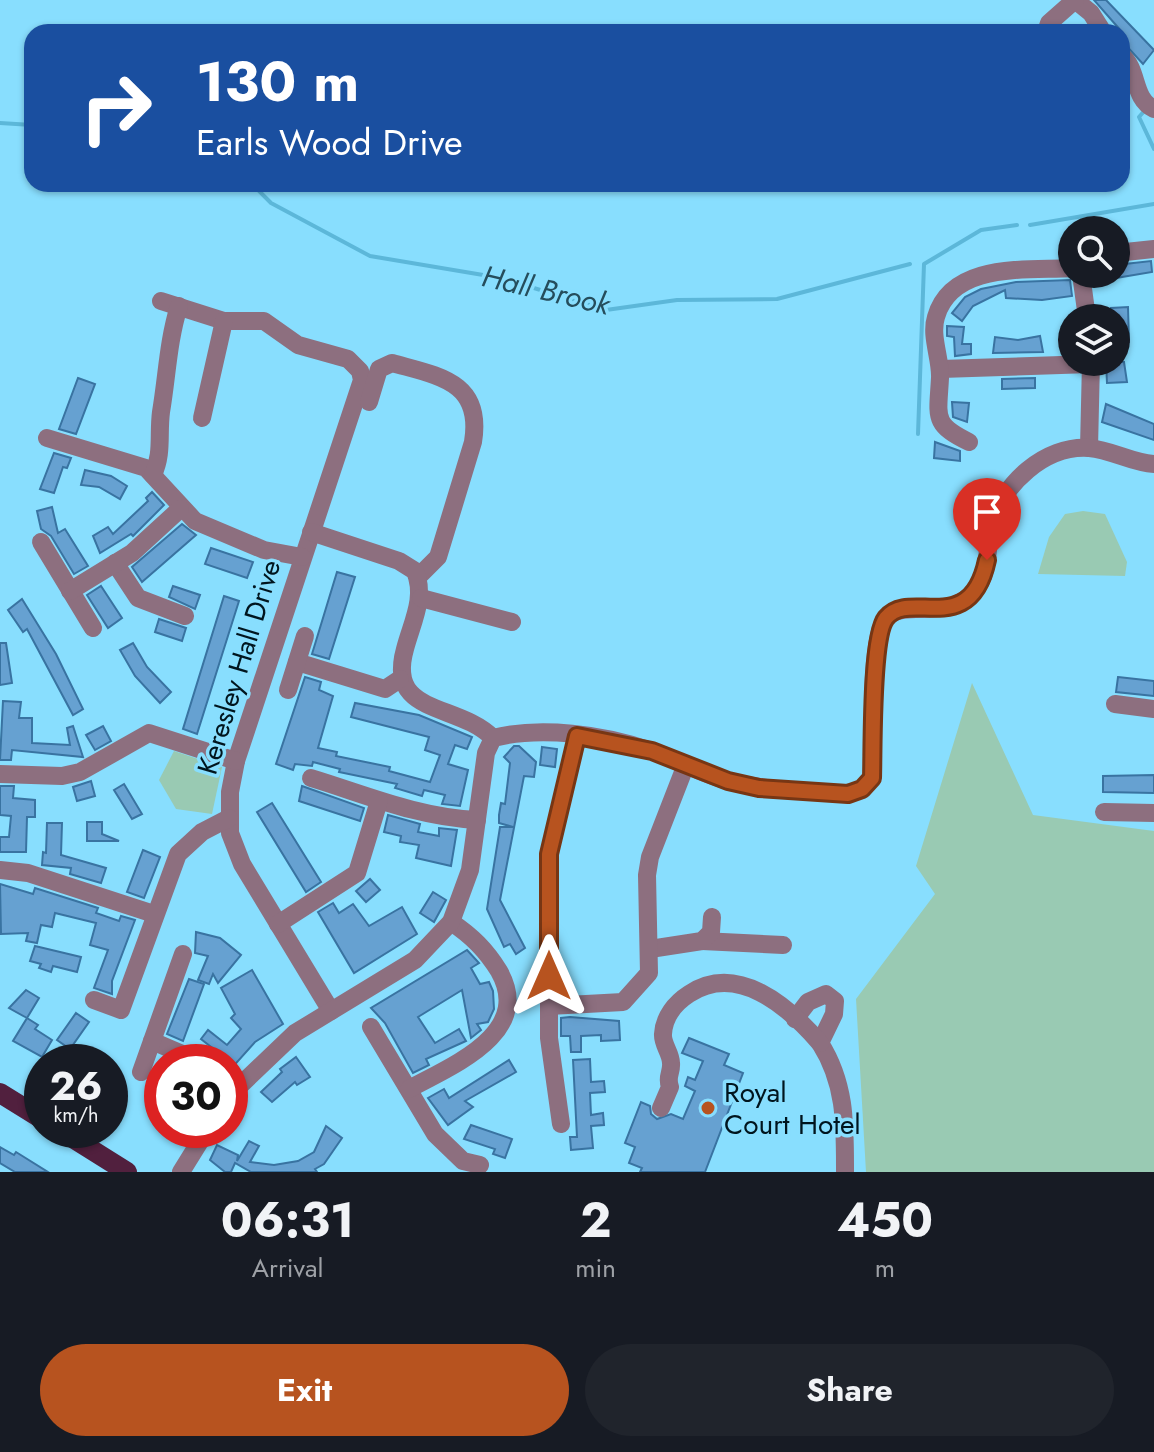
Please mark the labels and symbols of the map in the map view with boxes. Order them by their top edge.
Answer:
water label: Hall Brook [478,254,615,326]
pin [953,478,1021,560]
street label: Keresley Hall Drive [187,555,291,779]
position arrow [507,934,591,1018]
speed limit sign: 30 [144,1044,248,1148]
place label: Royal Court Hotel [724,1072,861,1145]
marker: Royal Court Hotel [699,1099,717,1117]

